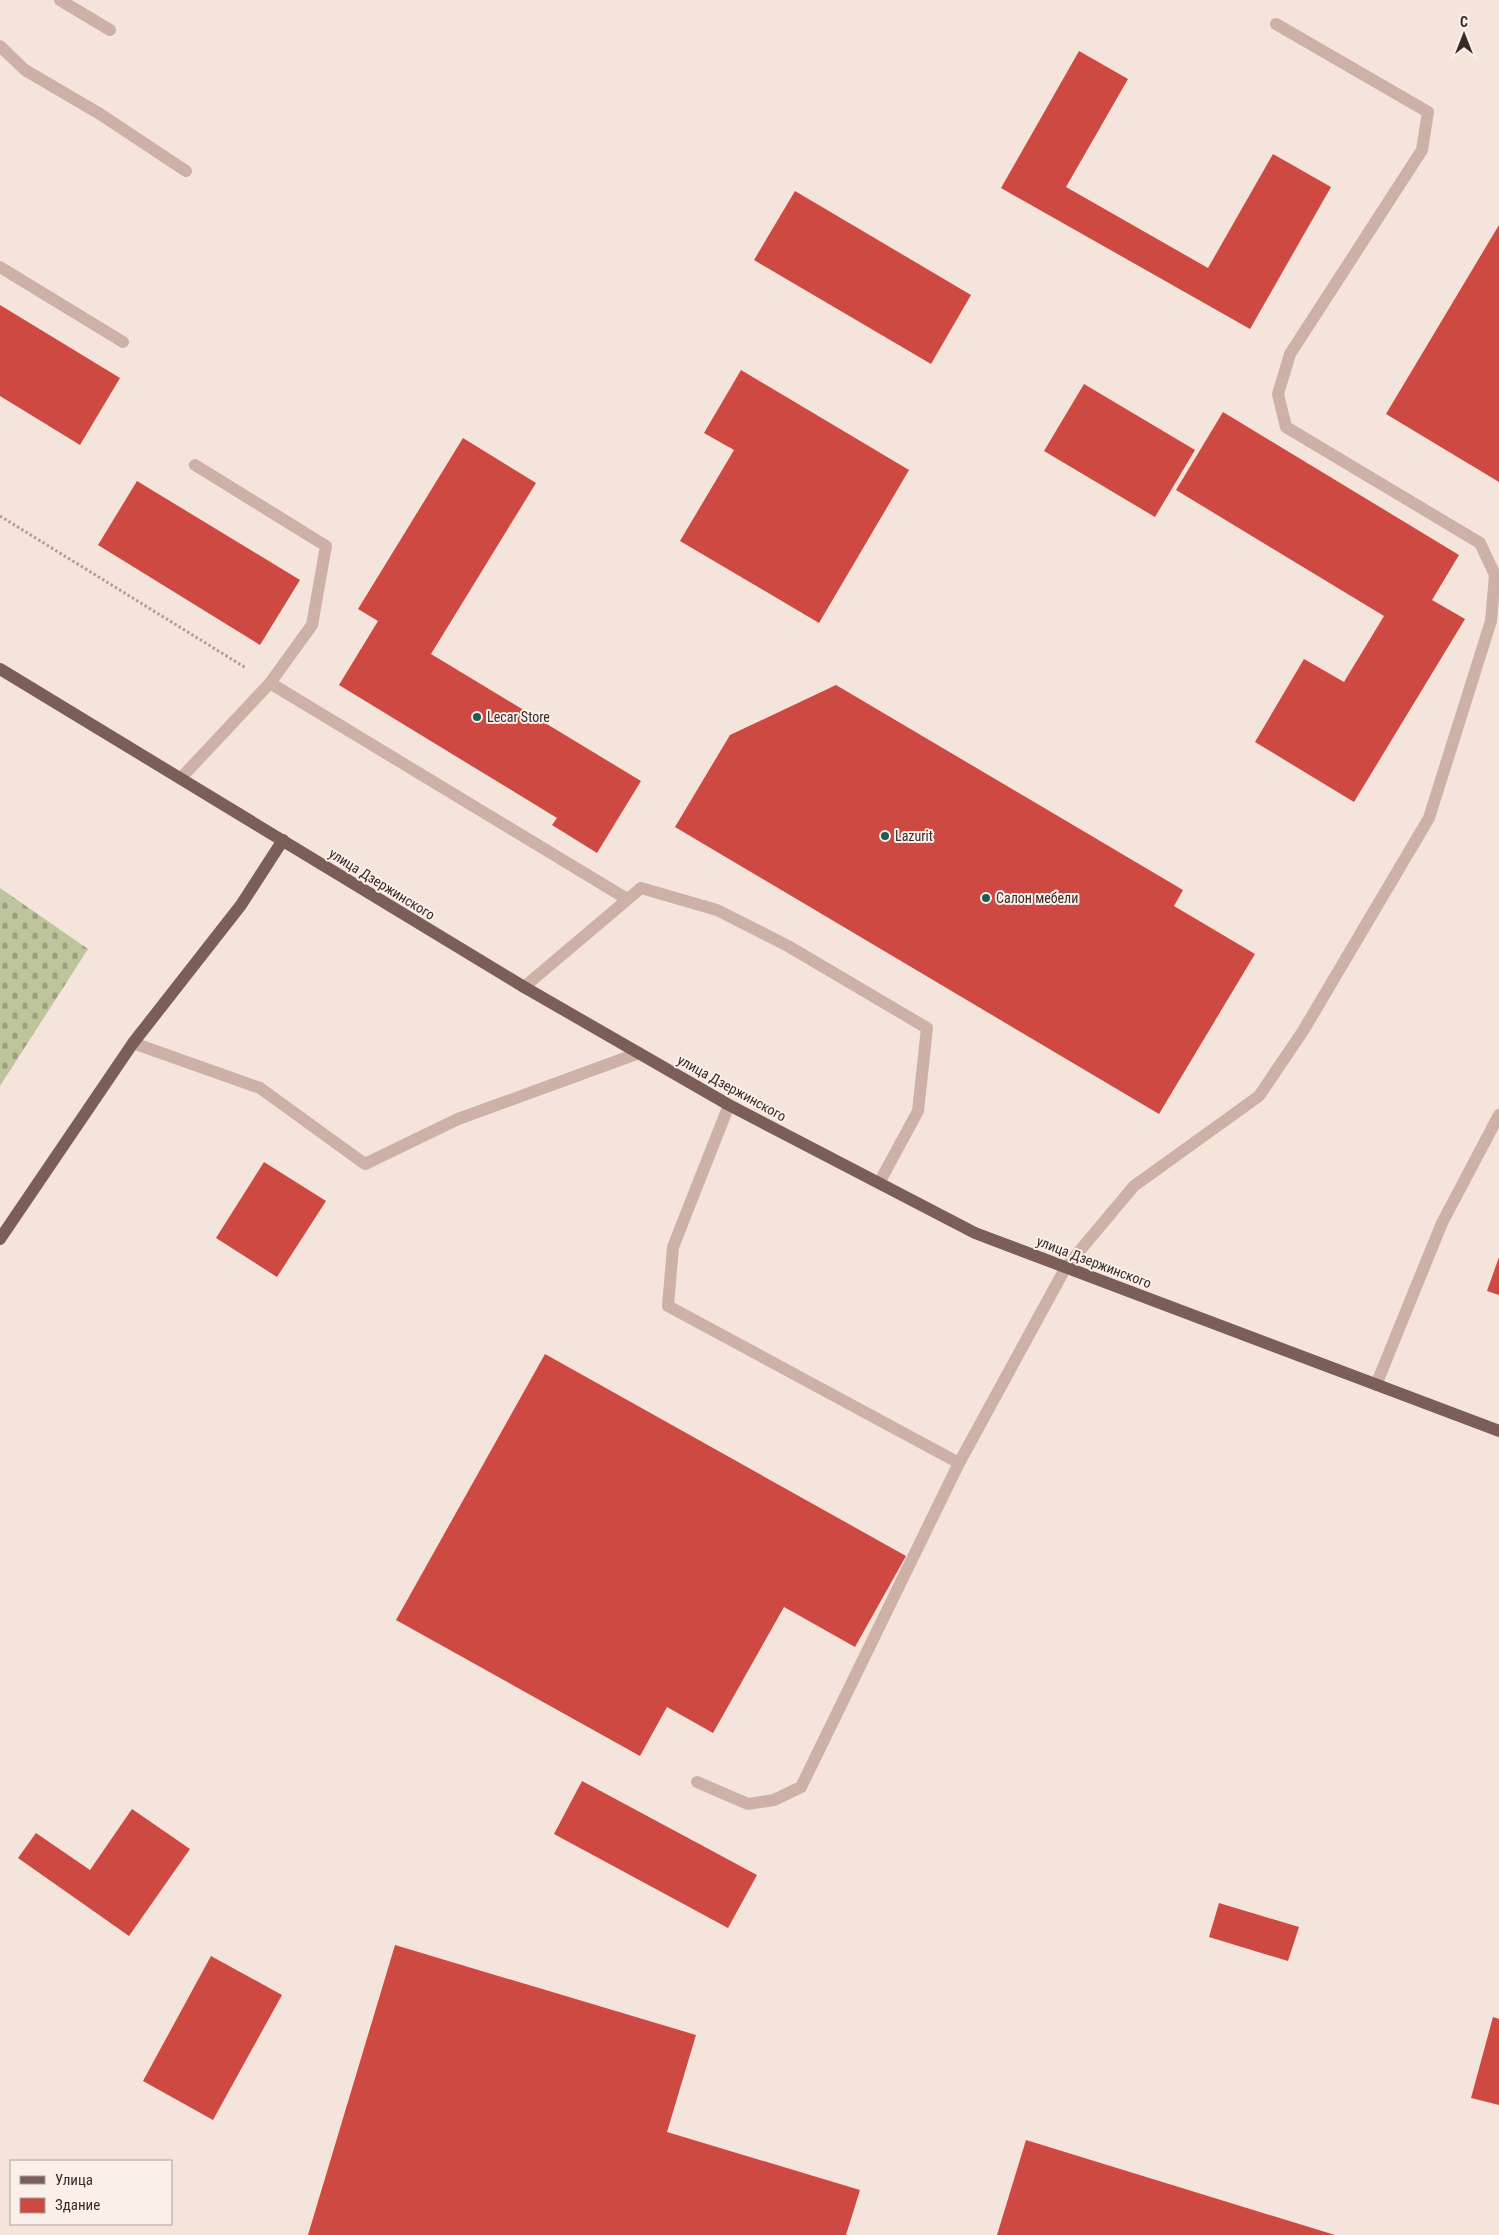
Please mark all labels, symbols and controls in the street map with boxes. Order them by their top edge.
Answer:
north arrow [1439,10,1489,60]
text: С [1460,14,1468,30]
place label: Lecar Store [487,709,550,725]
marker: Lecar Store [471,711,483,723]
place label: Lazurit [895,828,933,844]
marker: Lazurit [879,830,891,842]
street label: улица Дзержинского [326,845,438,923]
place label: Салон мебели [996,890,1078,906]
marker: Салон мебели [980,892,992,904]
street label: улица Дзержинского [675,1052,789,1124]
street label: улица Дзержинского [1034,1233,1154,1291]
legend [10,2160,172,2225]
text: Улица [55,2171,93,2189]
text: Здание [55,2196,100,2214]

